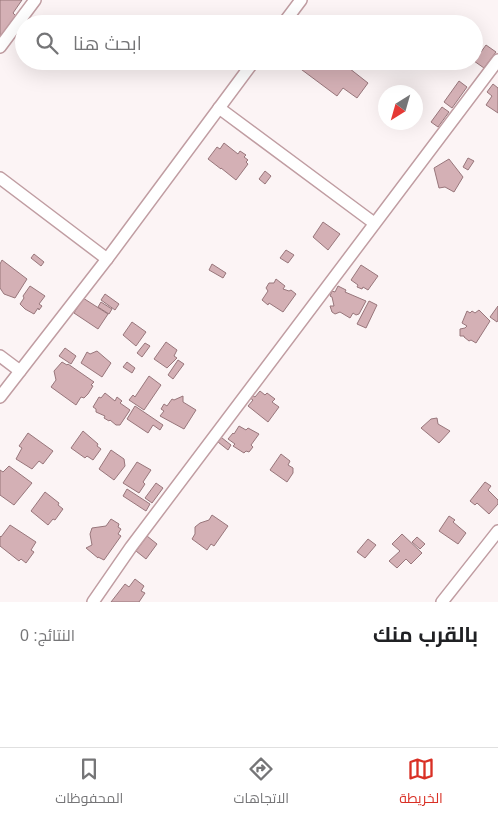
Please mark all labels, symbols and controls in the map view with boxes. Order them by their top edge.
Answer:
search box [15,15,483,70]
icon: search [33,29,61,57]
text: ابحث هنا [73,33,142,54]
north arrow [378,85,423,130]
text: بالقرب منك [373,623,478,646]
text: النتائج: 0 [20,627,75,644]
tab: المحفوظات [55,755,123,811]
tab: الاتجاهات [234,755,289,811]
tab: الخريطة [399,755,443,811]

